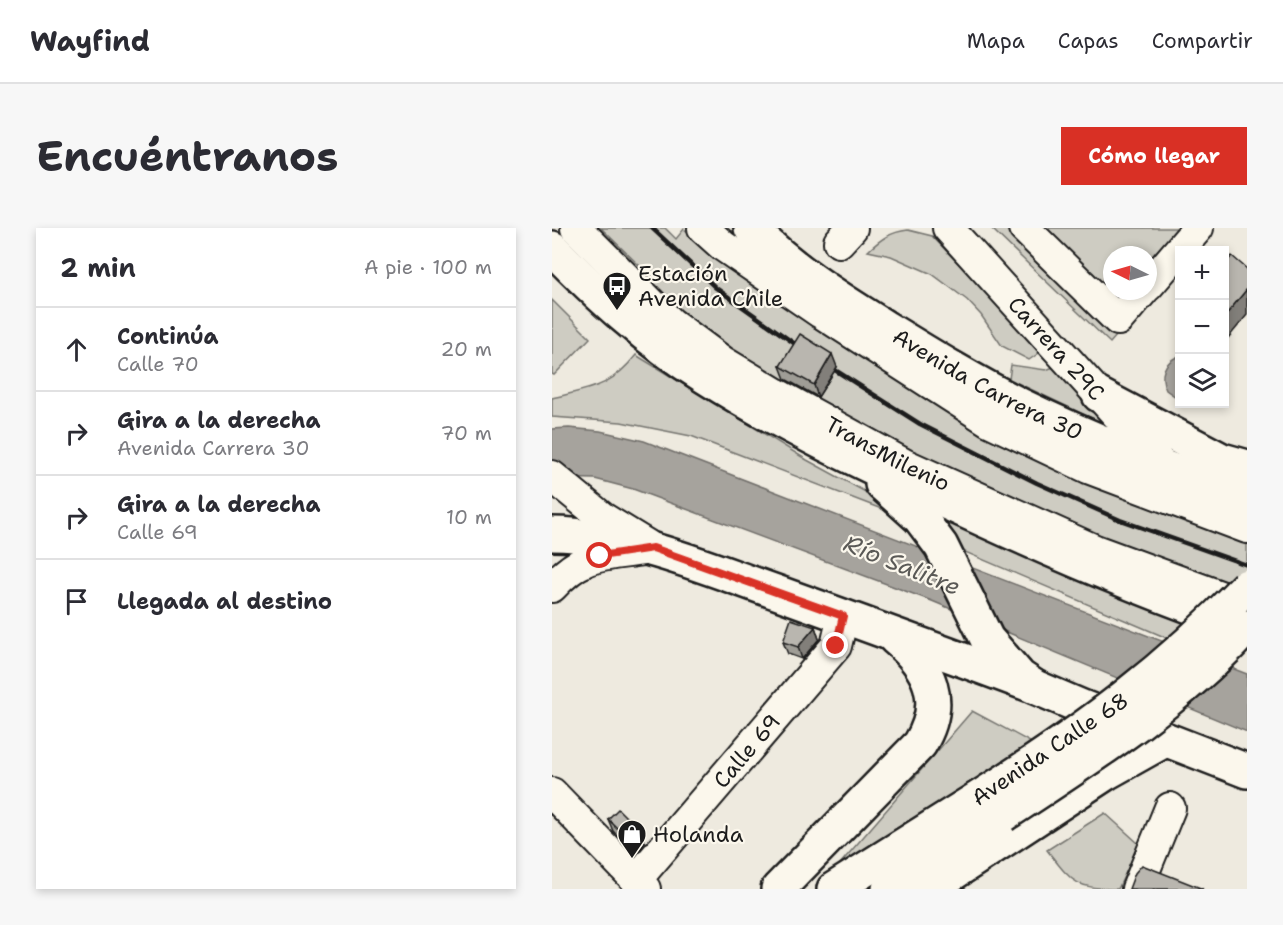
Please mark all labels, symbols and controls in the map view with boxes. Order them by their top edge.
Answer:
text: Wayfind [30,22,150,60]
text: Mapa [967,27,1025,55]
text: Capas [1058,27,1119,55]
text: Compartir [1152,27,1253,55]
button: Cómo llegar [1061,127,1247,185]
text: Encuéntranos [36,128,338,184]
north arrow [1103,246,1157,300]
map controls [1175,246,1229,408]
button: + [1175,246,1229,300]
text: 2 min [60,250,136,285]
text: A pie · 100 m [364,254,492,280]
place label: Estación Avenida Chile [638,259,783,313]
bus stop icon: Estación Avenida Chile [601,270,633,312]
street label: Carrera 29C [1002,290,1111,406]
button: − [1175,300,1229,354]
street label: Avenida Carrera 30 [888,321,1088,447]
text: Continúa [117,322,219,351]
icon: ahead [60,333,93,366]
text: 20 m [441,336,492,362]
text: Calle 70 [117,351,199,377]
button: layers [1175,354,1229,408]
text: Gira a la derecha [117,406,321,435]
street label: TransMilenio [820,409,955,497]
icon: right [60,417,93,450]
text: 70 m [440,420,492,446]
text: Avenida Carrera 30 [117,435,309,461]
text: Gira a la derecha [117,490,321,519]
icon: right [60,501,93,534]
text: 10 m [446,504,492,530]
text: Calle 69 [117,519,198,545]
water label: Río Salitre [839,527,965,603]
route start [586,542,612,568]
icon: arrive [60,585,93,618]
text: Llegada al destino [117,587,332,616]
route end [822,632,848,658]
street label: Avenida Calle 68 [966,686,1134,812]
street label: Calle 69 [707,708,786,794]
shop icon: Holanda [616,818,648,860]
place label: Holanda [653,820,744,849]

